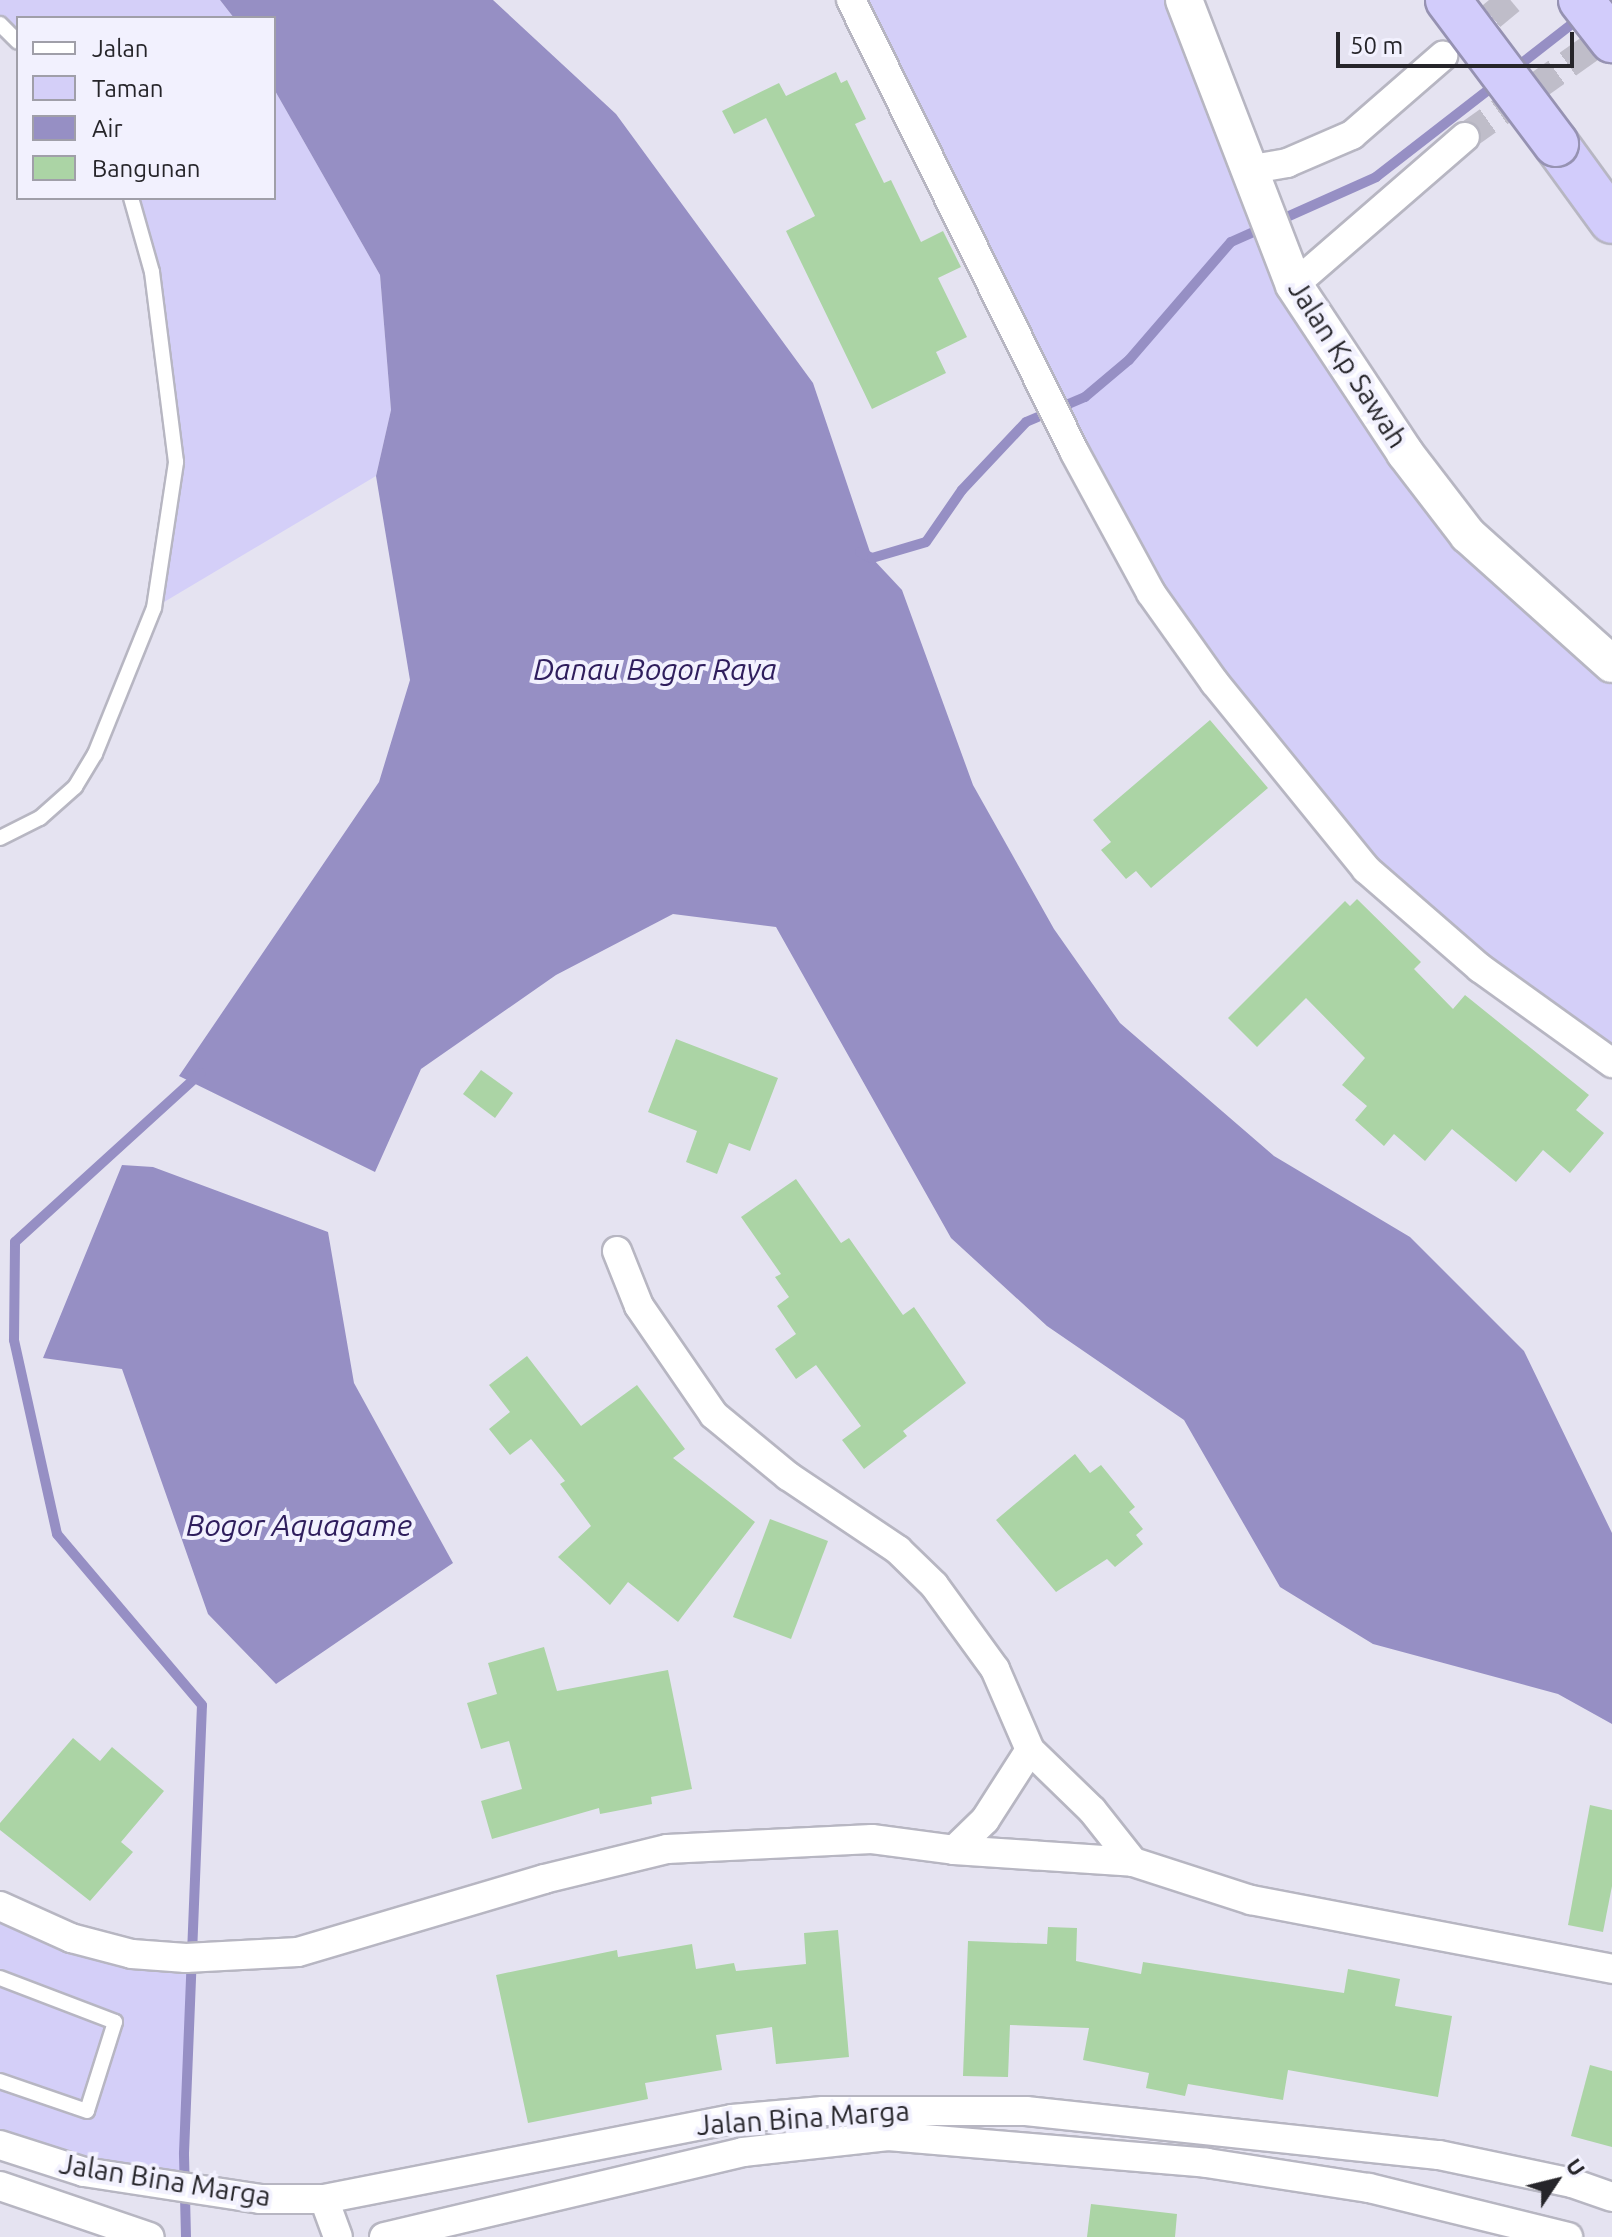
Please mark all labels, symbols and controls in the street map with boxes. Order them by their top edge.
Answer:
legend [16,16,276,200]
scale bar [1340,16,1578,66]
text: 50 m [1350,32,1403,59]
text: Jalan [92,35,149,62]
text: Taman [92,75,164,102]
text: Air [92,115,123,142]
text: Bangunan [92,155,201,182]
street label: Jalan Kp Sawah [1281,274,1415,454]
water label: Danau Bogor Raya [533,651,777,687]
water label: Bogor Aquagame [186,1507,412,1543]
street label: Jalan Bina Marga [695,2094,911,2142]
north arrow [1516,2141,1596,2221]
street label: Jalan Bina Marga [57,2147,273,2213]
text: U [1561,2153,1591,2180]

